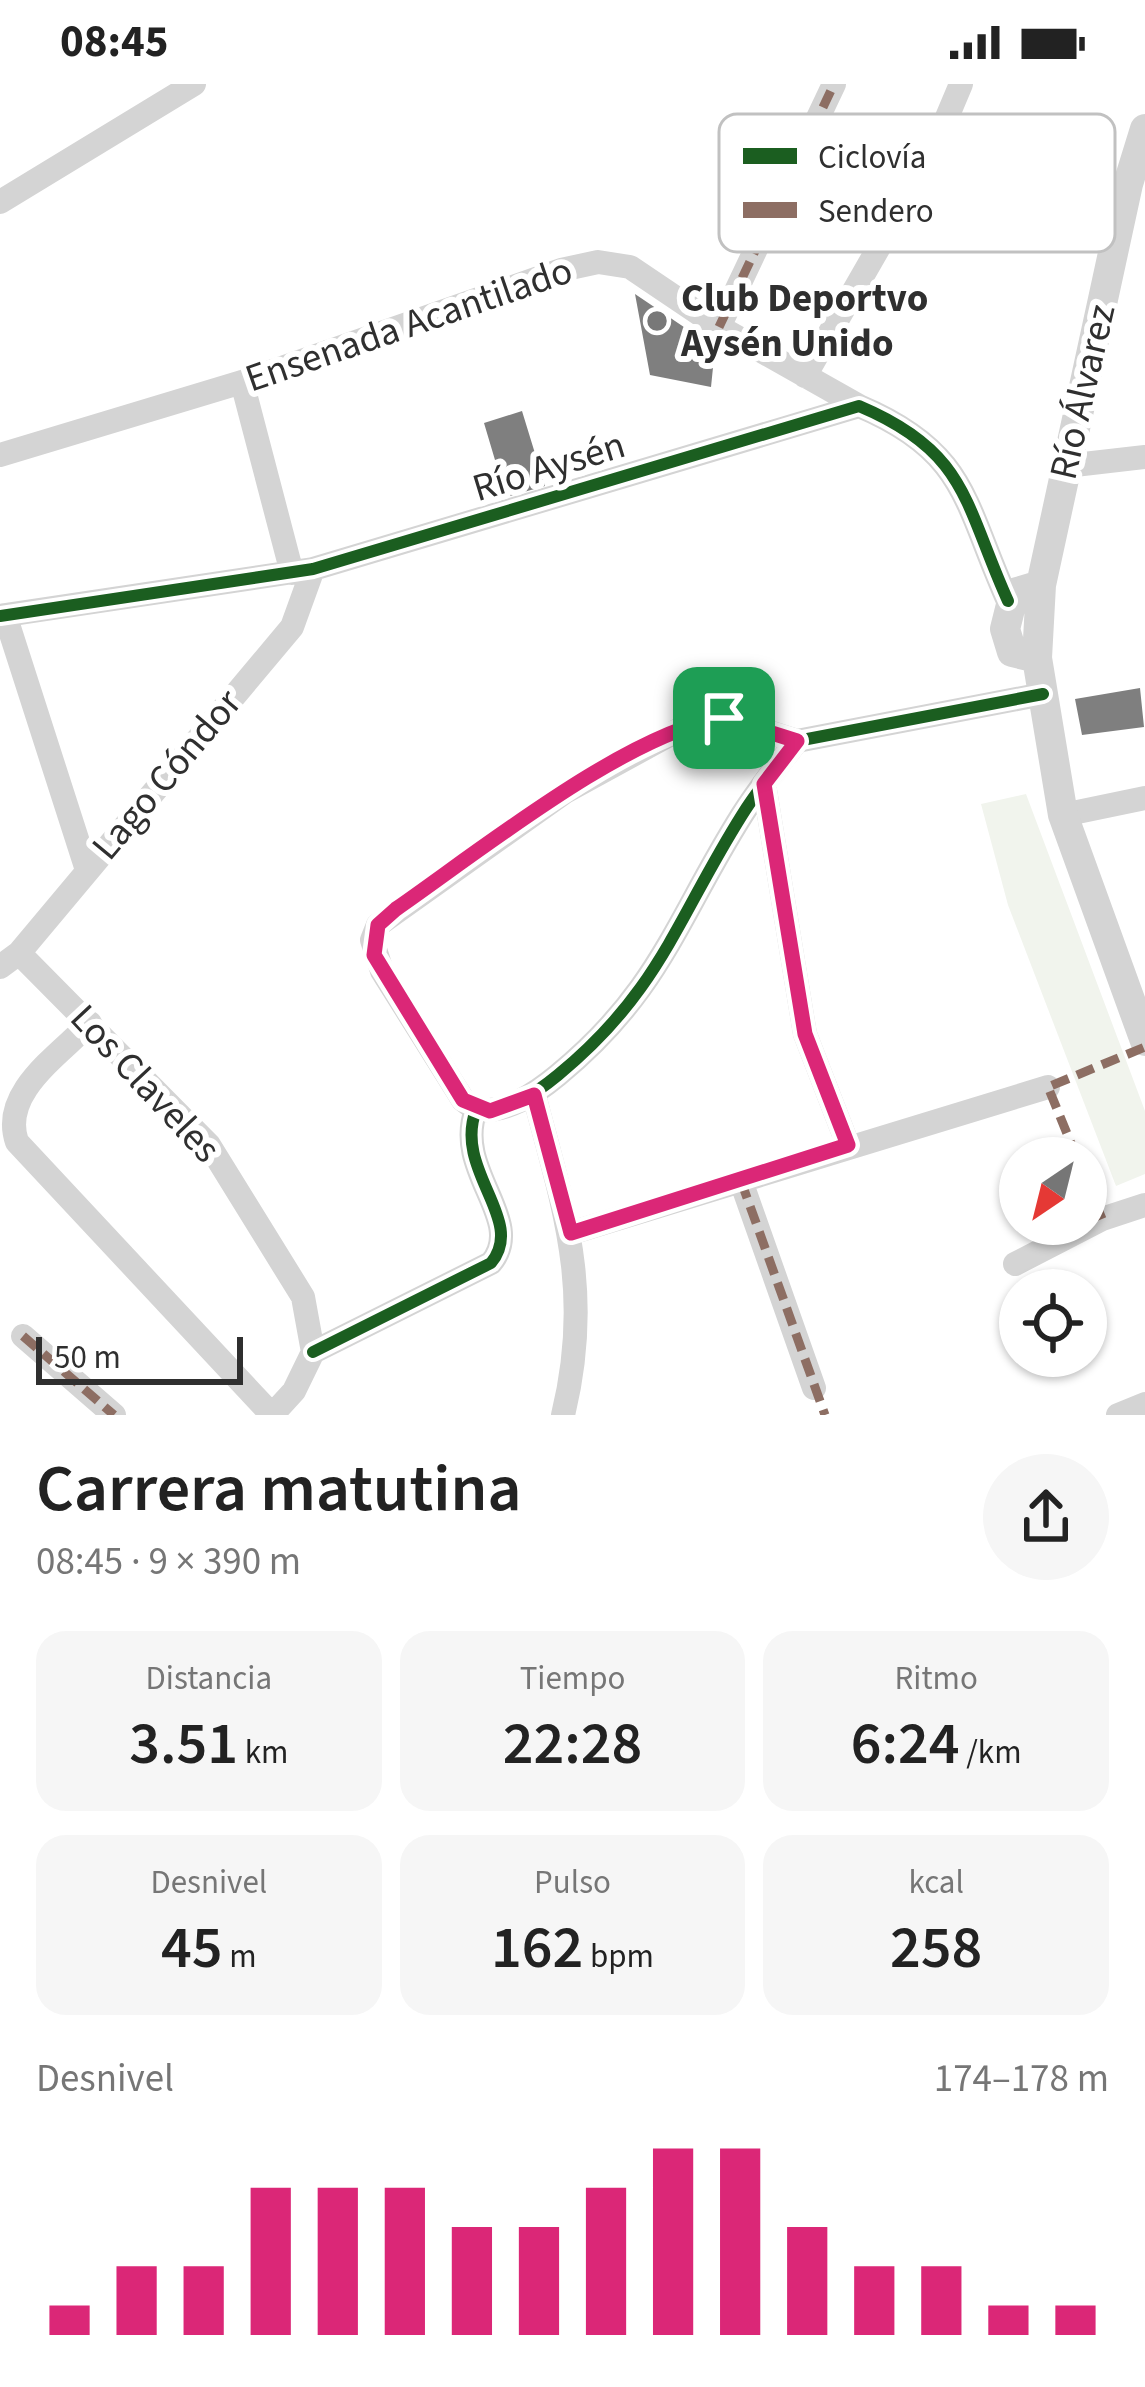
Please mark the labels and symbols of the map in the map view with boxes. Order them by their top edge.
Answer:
legend [719,114,1115,252]
text: Ciclovía [818,134,926,181]
text: Sendero [818,188,934,235]
street label: Ensenada Acantilado [238,243,580,407]
place label: Club Deportvo Aysén Unido [680,271,928,372]
street label: Río Álvarez [1036,299,1130,485]
marker: Club Deportvo Aysén Unido [644,308,670,334]
street label: Río Aysén [466,417,632,517]
pin [673,667,775,769]
street label: Lago Cóndor [79,677,256,873]
street label: Los Claveles [57,992,233,1176]
north arrow [999,1137,1107,1245]
scale bar [36,1331,243,1384]

